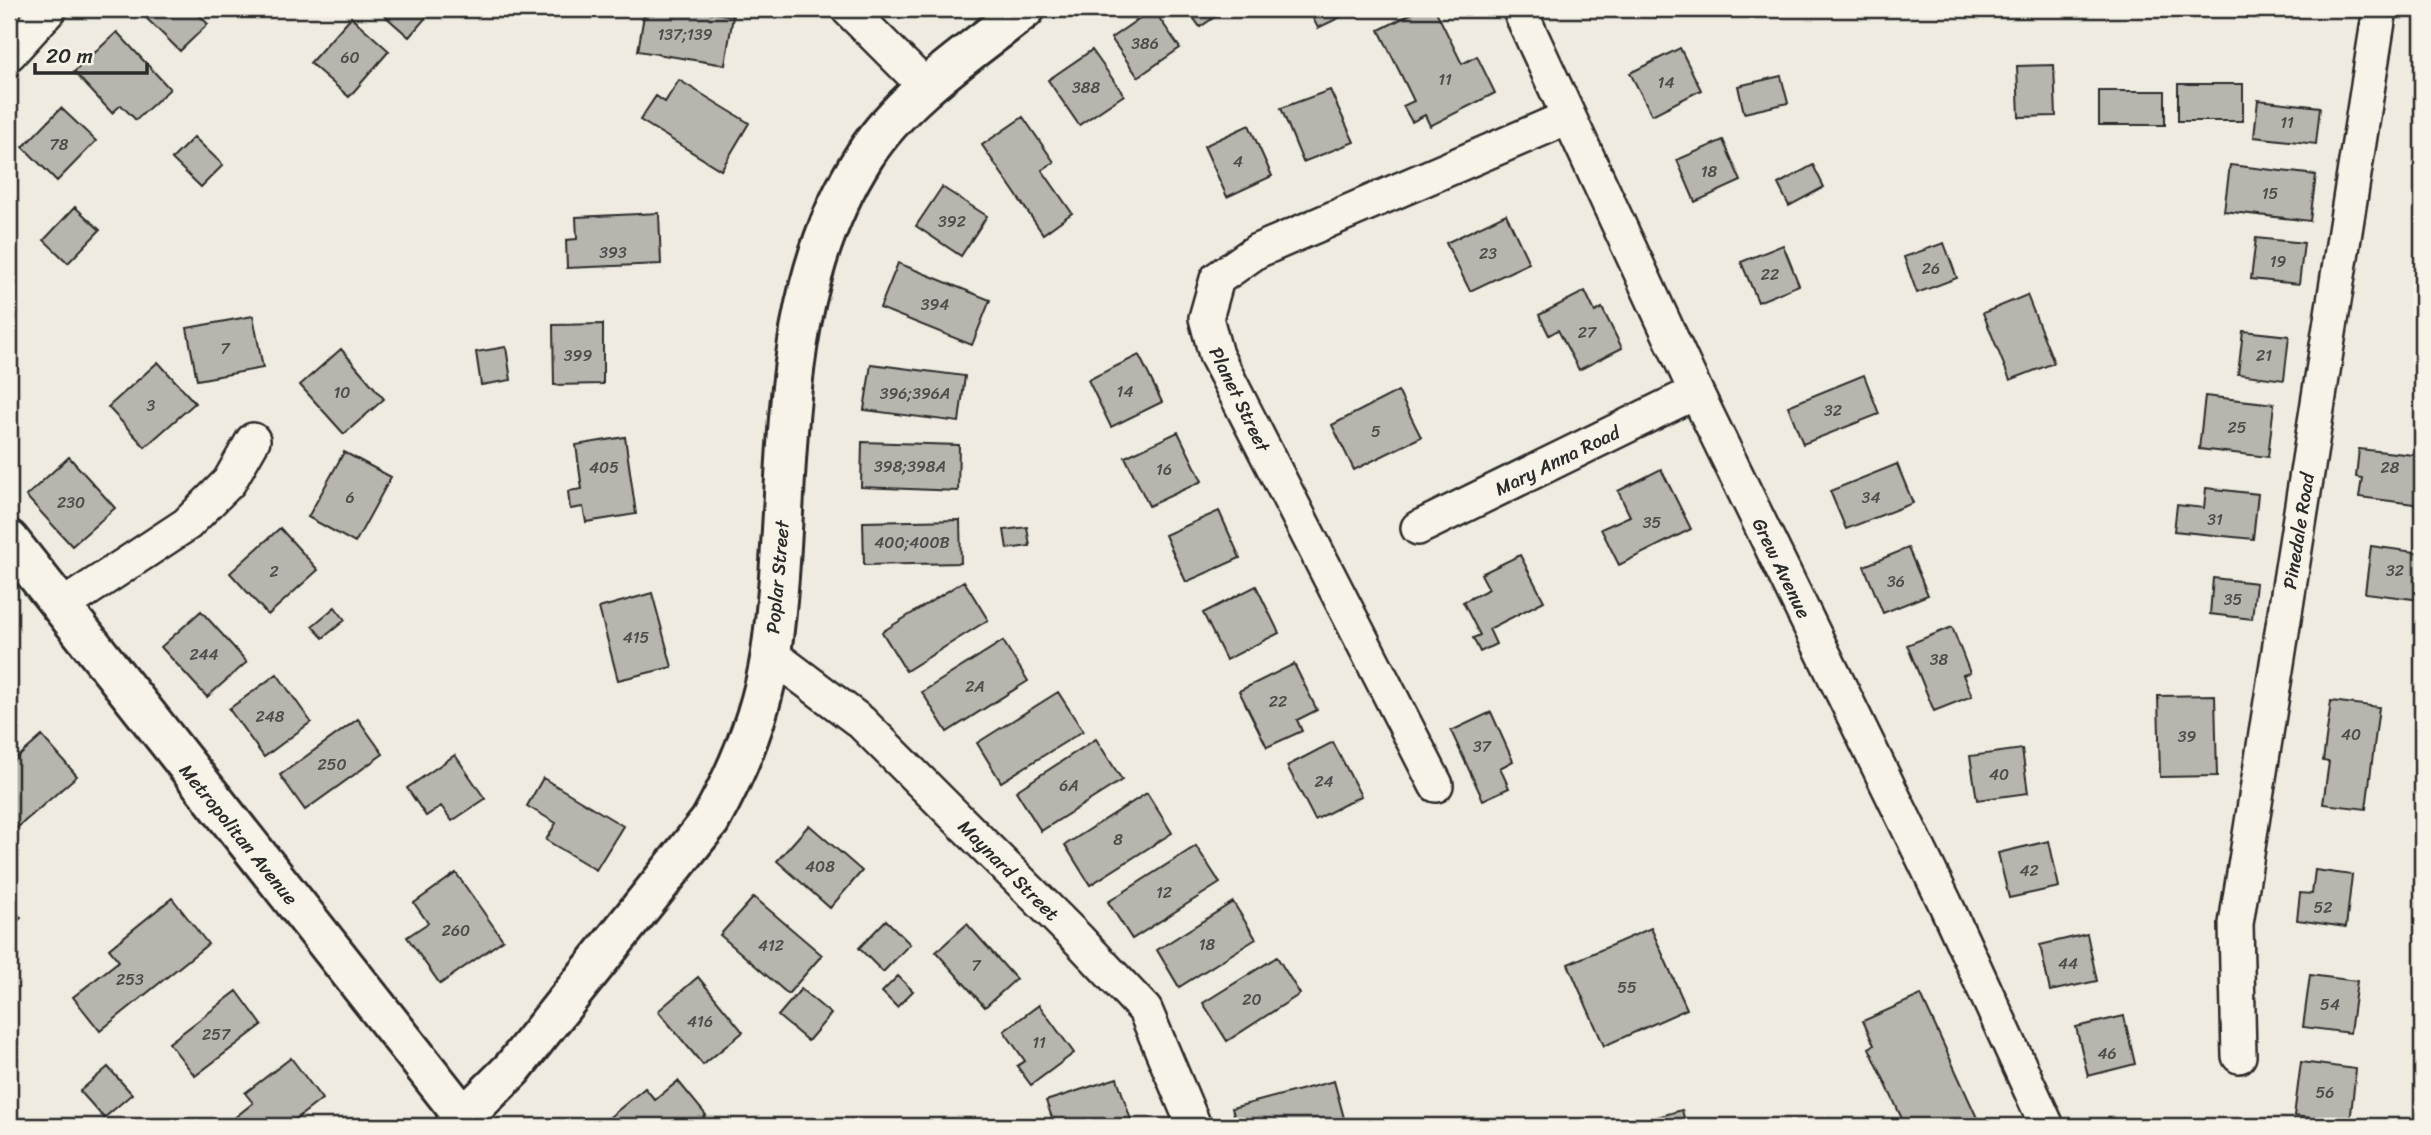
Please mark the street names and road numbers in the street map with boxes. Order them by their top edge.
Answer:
street label: Planet Street [1200,341,1280,459]
street label: Mary Anna Road [1489,415,1626,505]
street label: Pinedale Road [2273,469,2324,592]
street label: Grew Avenue [1743,512,1820,625]
street label: Poplar Street [756,518,799,635]
street label: Metropolitan Avenue [171,756,307,913]
street label: Maynard Street [950,812,1067,929]

